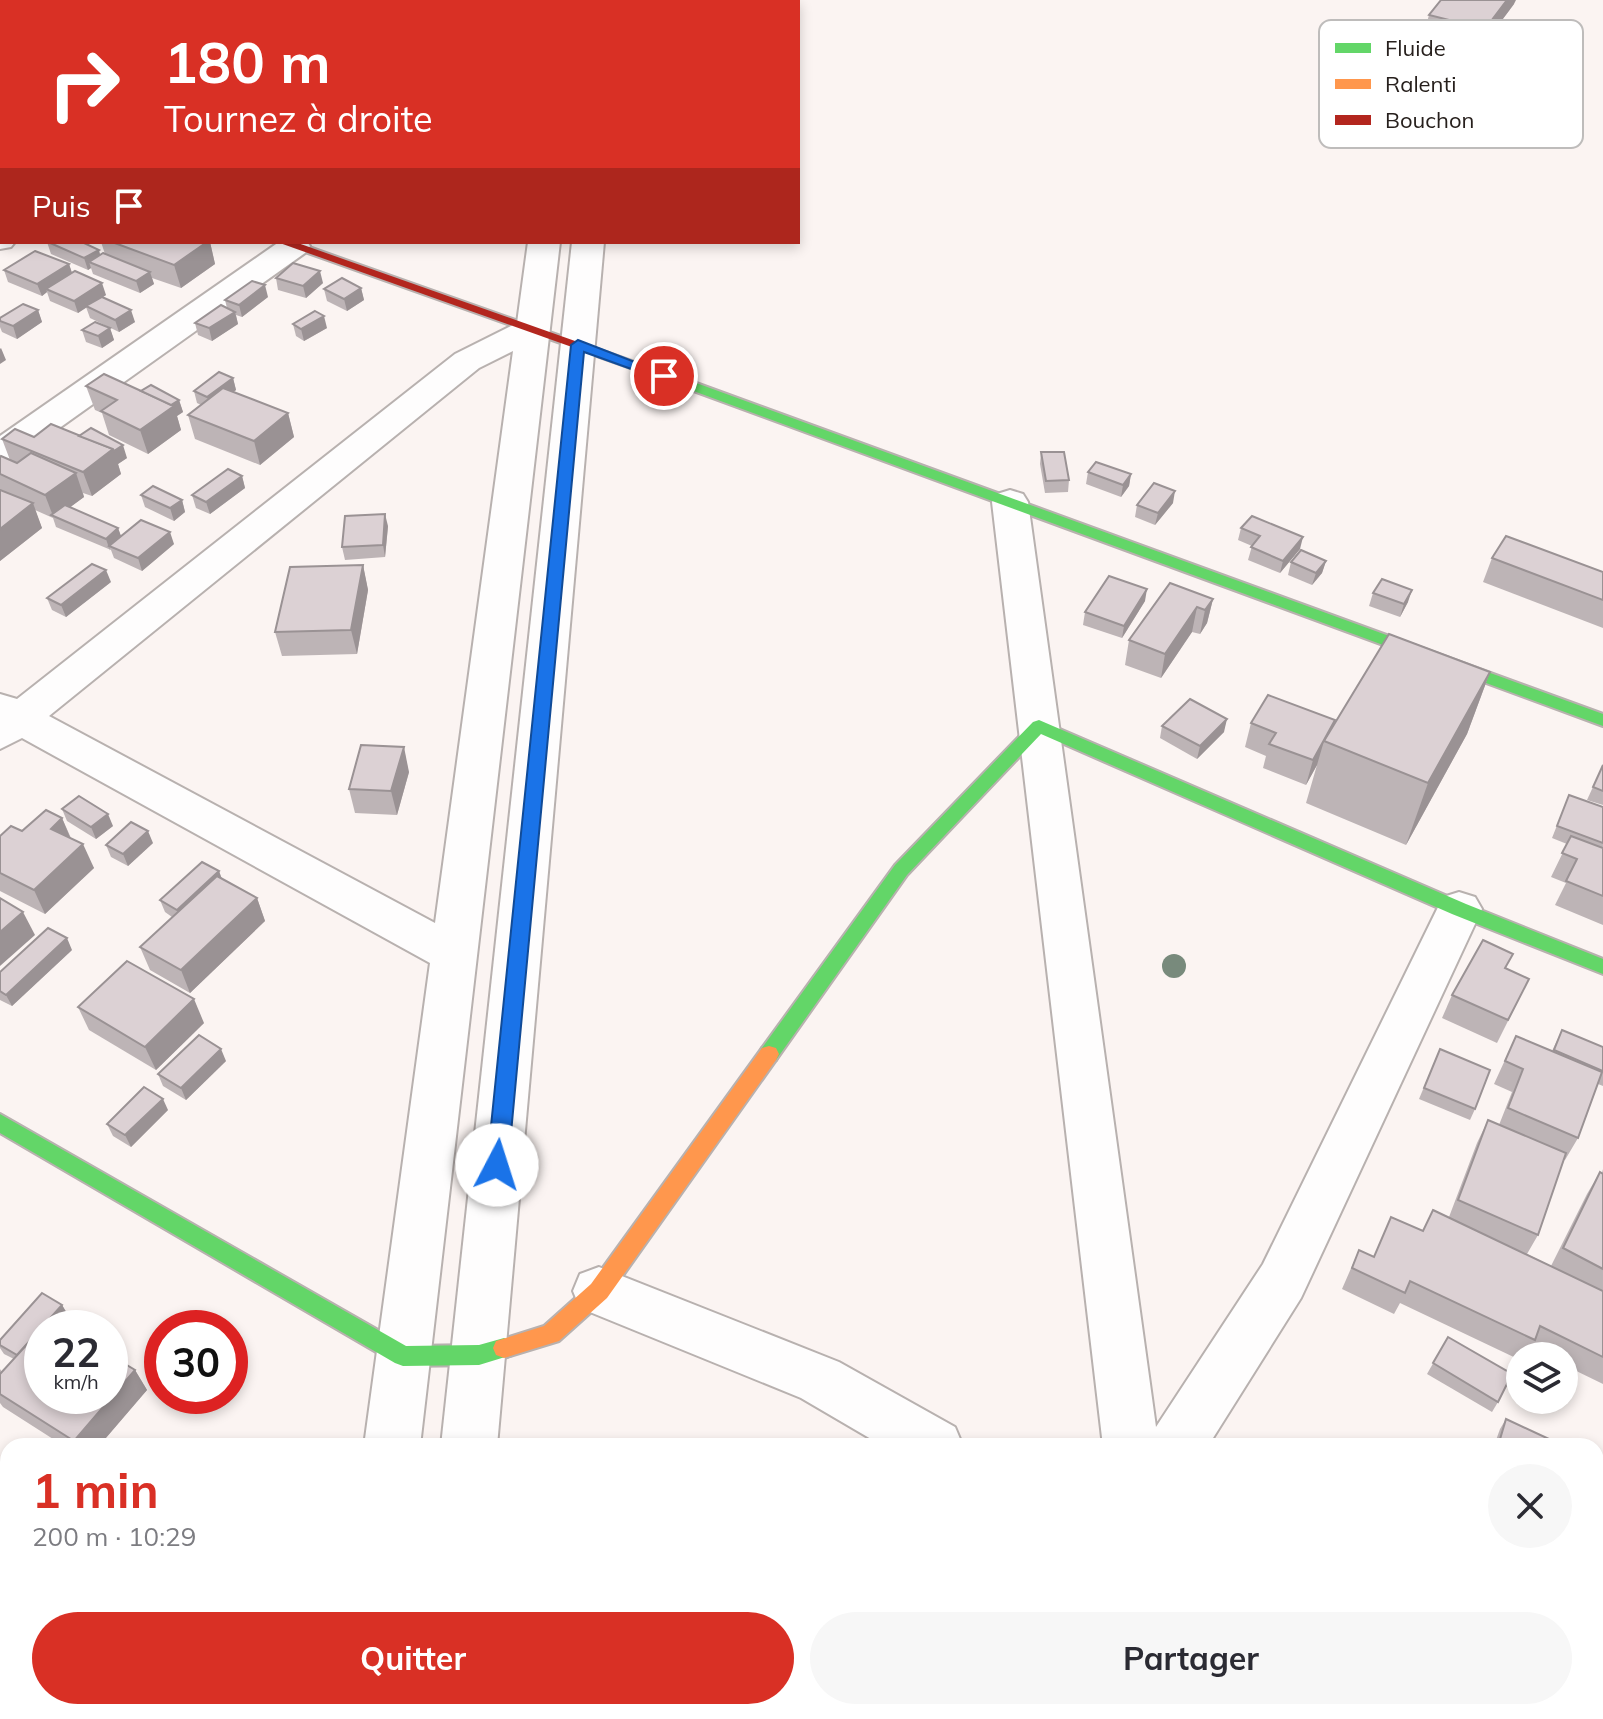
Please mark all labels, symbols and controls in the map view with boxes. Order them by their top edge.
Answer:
legend [1319,20,1583,148]
text: 180 m [164,27,331,97]
icon: right [32,32,136,136]
text: Fluide [1385,34,1446,62]
text: Ralenti [1385,70,1456,98]
text: Tournez à droite [164,96,433,141]
text: Bouchon [1385,106,1474,134]
icon: arrive [107,184,151,228]
text: Puis [32,187,91,225]
pin [630,342,698,410]
icon: arrive [642,354,686,398]
position arrow [455,1123,539,1207]
speed limit sign: 30 [144,1310,248,1414]
text: 22 [52,1327,100,1377]
map controls [1506,1342,1578,1414]
button: layers [1506,1342,1578,1414]
text: km/h [53,1369,99,1394]
text: 1 min [32,1460,159,1520]
button: close [1488,1464,1572,1548]
text: 200 m · 10:29 [32,1520,196,1553]
button: Quitter [32,1612,794,1704]
button: Partager [810,1612,1572,1704]

